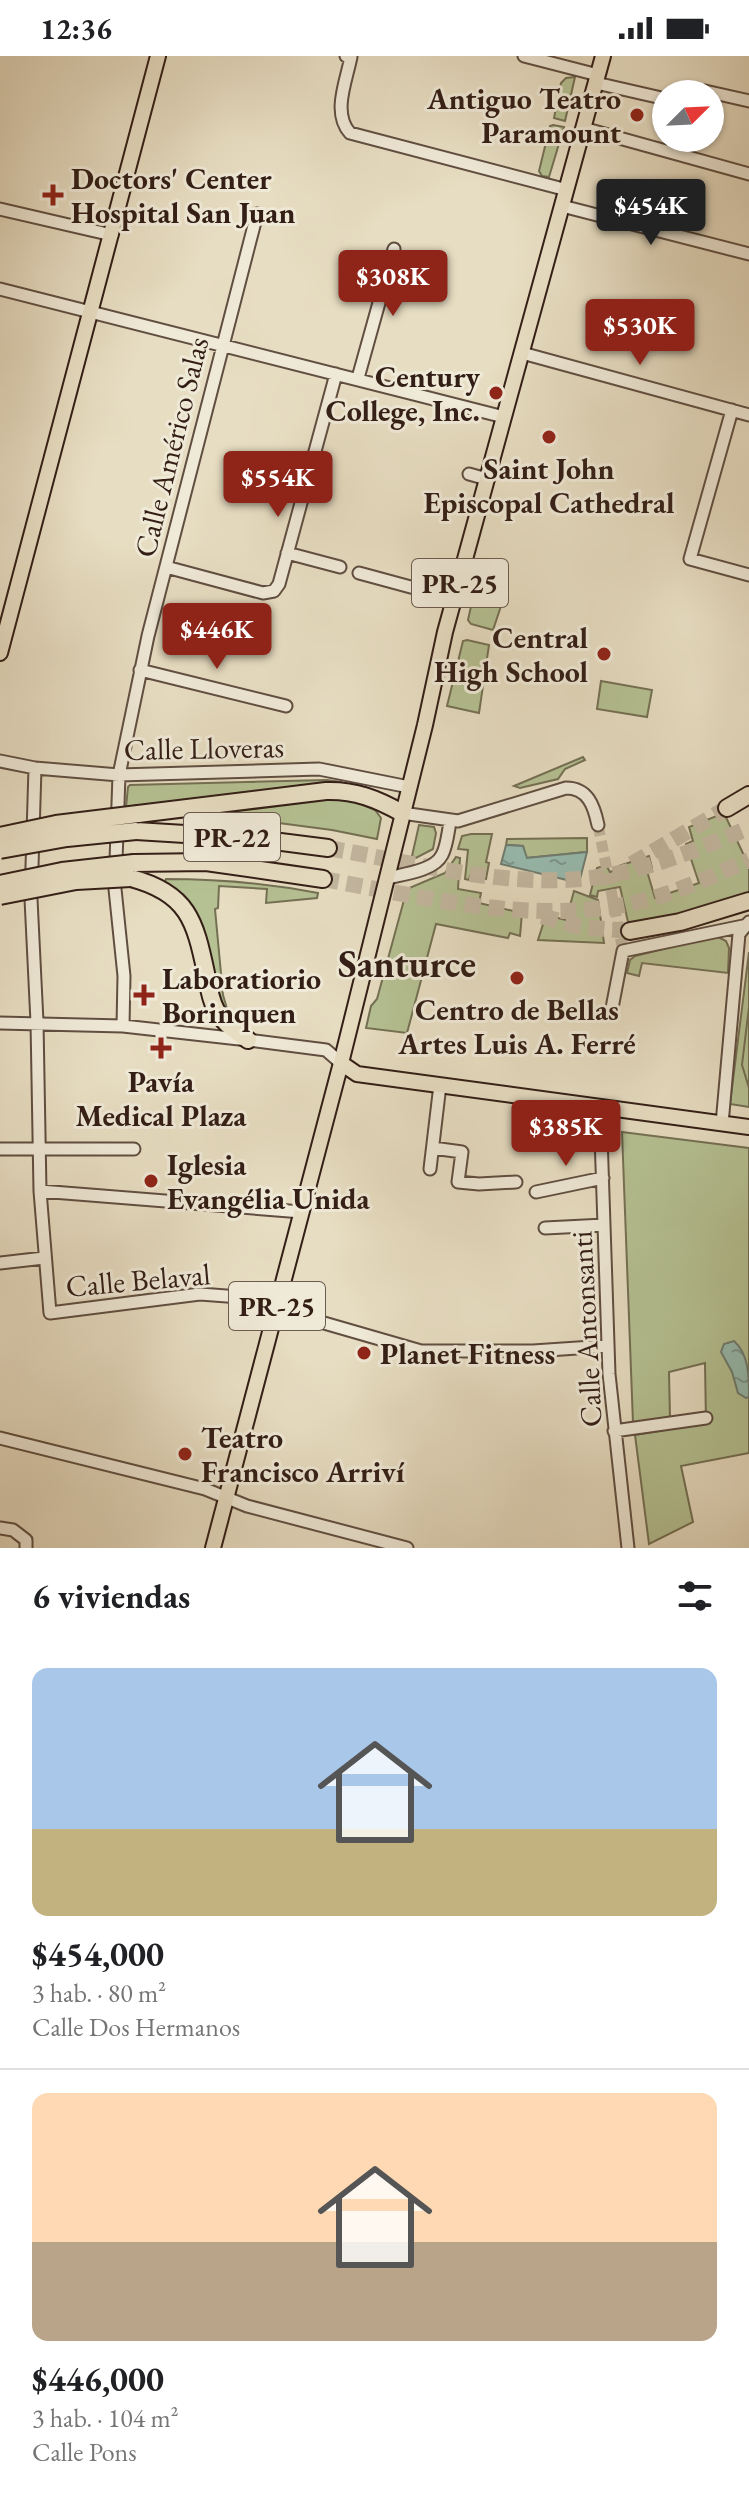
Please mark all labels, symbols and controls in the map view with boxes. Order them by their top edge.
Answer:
text: 12:36 [40,9,112,48]
place label: Antiguo Teatro Paramount [426,79,622,152]
north arrow [652,80,724,152]
map controls [652,80,724,152]
marker: Antiguo Teatro Paramount [628,106,646,124]
place label: Doctors' Center Hospital San Juan [71,159,295,232]
pin: $454K [595,179,707,247]
marker: Doctors' Center Hospital San Juan [42,184,64,206]
text: $454K [614,188,688,222]
pin: $308K [337,250,449,318]
text: $308K [356,259,430,293]
pin: $530K [584,299,696,367]
text: $530K [603,308,677,342]
street label: Calle Américo Salas [125,333,217,561]
place label: Century College, Inc. [326,357,481,430]
marker: Century College, Inc. [487,384,505,402]
marker: Saint John Episcopal Cathedral [540,428,558,446]
place label: Saint John Episcopal Cathedral [423,449,675,522]
pin: $554K [222,451,334,519]
text: $554K [241,460,315,494]
road number: PR-25 [412,559,508,607]
pin: $446K [161,603,273,671]
text: $446K [180,612,254,646]
place label: Central High School [434,618,588,691]
marker: Central High School [595,645,613,663]
street label: Calle Lloveras [124,727,284,769]
road number: PR-22 [184,813,280,861]
district label: Santurce [338,939,476,988]
place label: Laboratiorio Borinquen [162,959,321,1032]
marker: Centro de Bellas Artes Luis A. Ferré [508,969,526,987]
marker: Laboratiorio Borinquen [133,984,155,1006]
place label: Centro de Bellas Artes Luis A. Ferré [397,990,636,1063]
marker: Pavía Medical Plaza [150,1037,172,1059]
place label: Pavía Medical Plaza [75,1062,247,1135]
pin: $385K [510,1100,622,1168]
text: $385K [529,1109,603,1143]
place label: Iglesia Evangélia Unida [167,1145,371,1218]
marker: Iglesia Evangélia Unida [142,1172,160,1190]
street label: Calle Antonsanti [561,1230,611,1428]
street label: Calle Belaval [64,1254,212,1306]
road number: PR-25 [229,1282,325,1330]
place label: Planet Fitness [380,1334,555,1373]
marker: Planet Fitness [355,1344,373,1362]
place label: Teatro Francisco Arriví [201,1418,405,1491]
marker: Teatro Francisco Arriví [176,1445,194,1463]
text: 6 viviendas [32,1574,190,1618]
icon: filters [673,1574,717,1618]
icon: home [303,1720,447,1864]
text: $454,000 [32,1932,164,1976]
text: 3 hab. · 80 m² [32,1976,166,2010]
text: Calle Dos Hermanos [32,2010,240,2044]
icon: home [303,2145,447,2289]
text: $446,000 [32,2357,164,2401]
text: 3 hab. · 104 m² [32,2401,178,2435]
text: Calle Pons [32,2435,137,2469]

